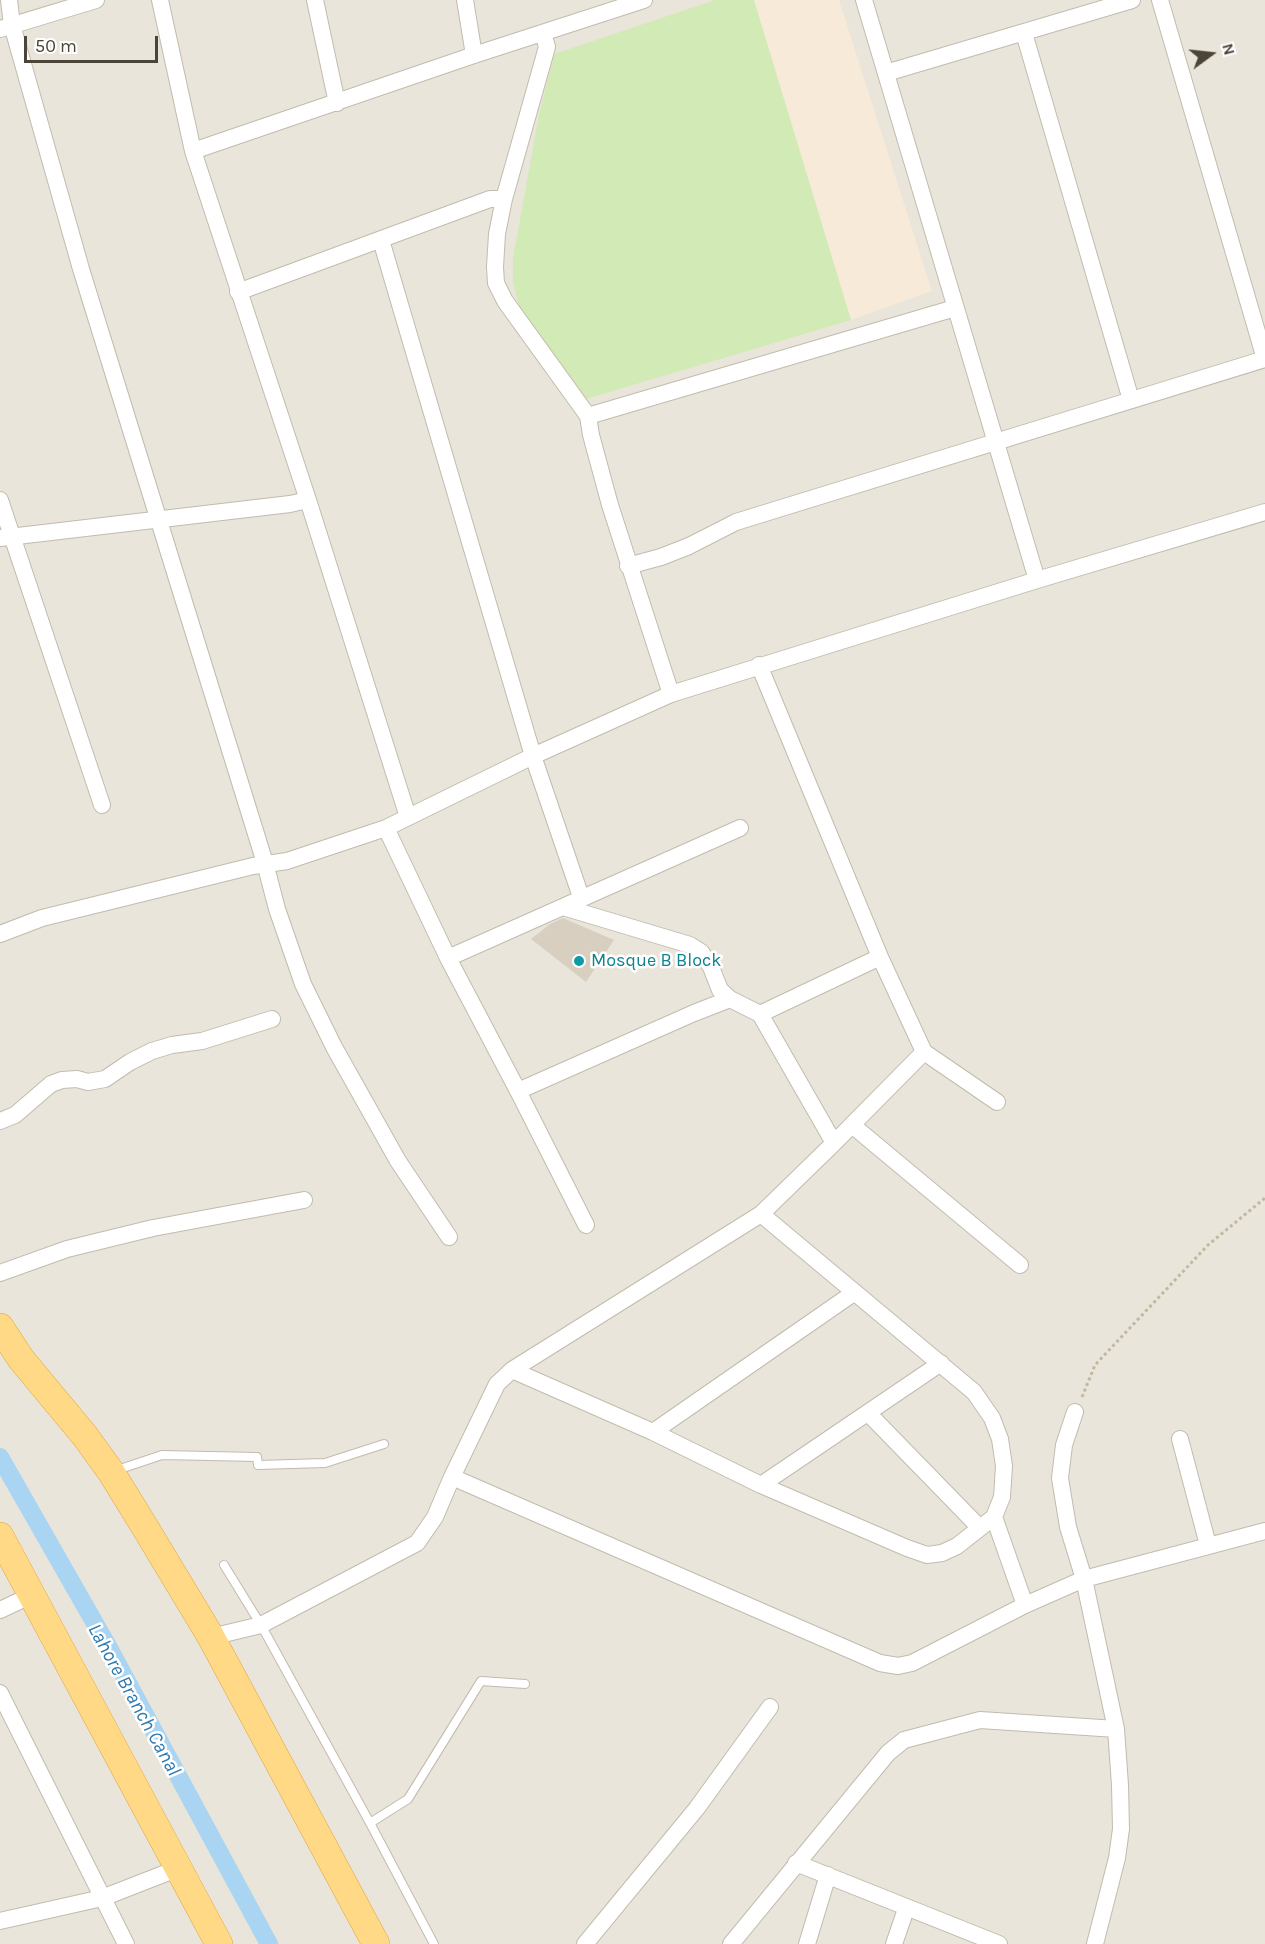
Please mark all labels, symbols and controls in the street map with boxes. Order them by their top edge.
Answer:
scale bar [27,24,160,62]
north arrow [1181,24,1241,84]
text: 50 m [35,35,77,57]
text: N [1218,41,1240,57]
place label: Mosque B Block [591,950,721,972]
marker: Mosque B Block [572,954,586,968]
water label: Lahore Branch Canal [82,1620,186,1780]

